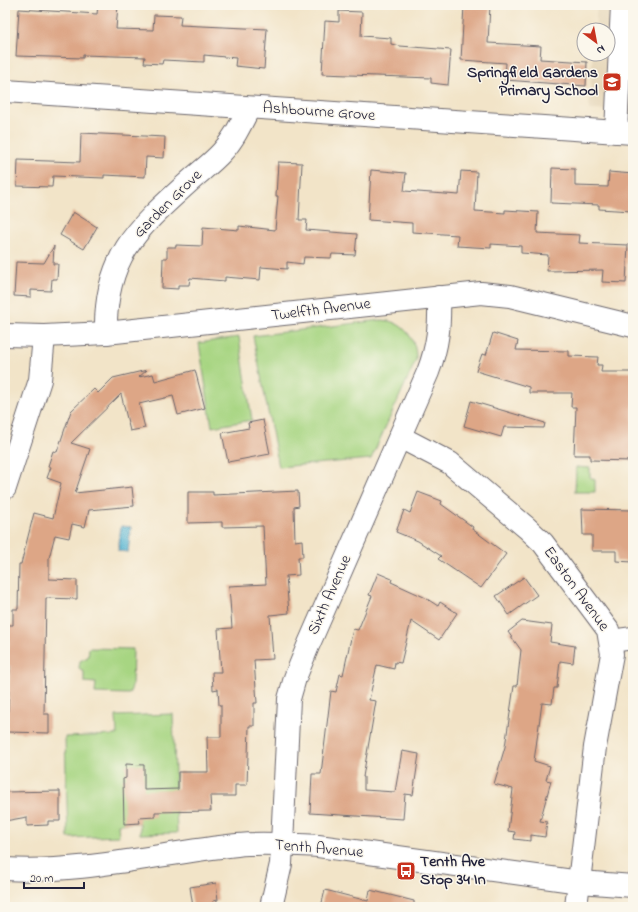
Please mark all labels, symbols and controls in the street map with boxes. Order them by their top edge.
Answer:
north arrow [576,22,616,62]
text: N [593,41,608,58]
place label: Springfield Gardens Primary School [467,61,598,104]
school or university icon: Springfield Gardens Primary School [601,71,623,93]
street label: Ashbourne Grove [262,96,377,128]
street label: Garden Grove [128,164,208,244]
street label: Twelfth Avenue [270,292,373,328]
street label: Easton Avenue [537,542,616,637]
street label: Sixth Avenue [302,550,359,639]
street label: Tenth Avenue [274,833,365,865]
place label: Tenth Ave Stop 34 In [420,850,486,892]
bus stop icon: Tenth Ave Stop 34 In [395,860,417,882]
scale bar [24,864,84,890]
text: 20 m [30,870,53,888]

